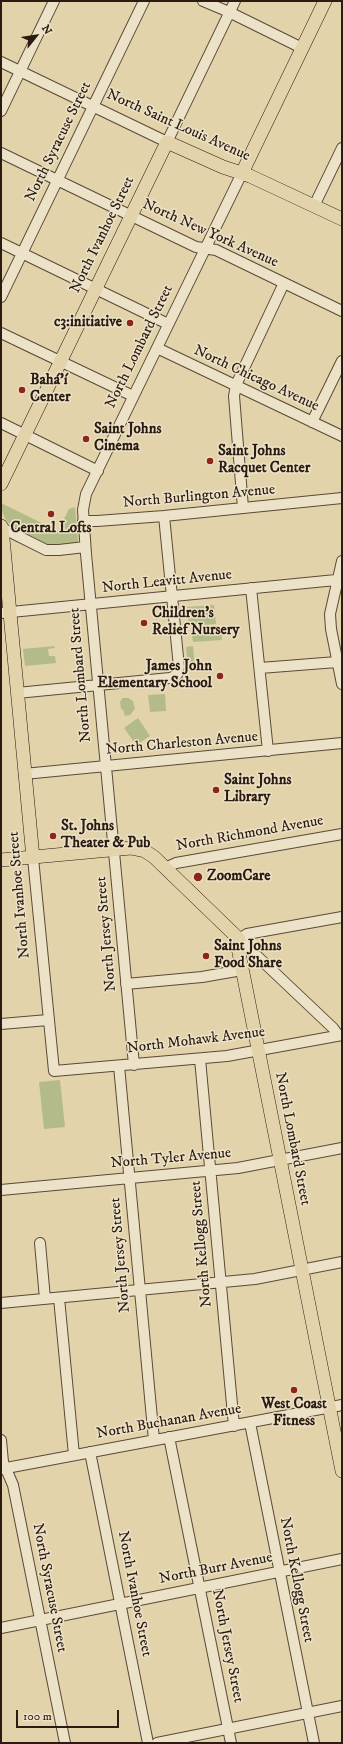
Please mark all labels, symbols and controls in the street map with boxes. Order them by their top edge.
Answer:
north arrow [16,16,56,56]
text: N [38,23,55,37]
street label: North Syracuse Street [22,79,96,205]
street label: North Saint Louis Avenue [103,86,253,166]
street label: North Ivanhoe Street [67,174,139,296]
street label: North New York Avenue [139,196,281,272]
street label: North Lombard Street [102,282,178,412]
place label: c3:initiative [54,314,122,332]
marker: c3:initiative [125,318,135,328]
street label: North Chicago Avenue [190,342,322,416]
place label: Bahá’í Center [30,372,71,407]
marker: Bahá’í Center [17,385,27,395]
place label: Saint Johns Cinema [94,421,162,456]
marker: Saint Johns Cinema [81,434,91,444]
place label: Saint Johns Racquet Center [218,443,310,478]
marker: Saint Johns Racquet Center [205,456,215,466]
street label: North Burlington Avenue [122,481,276,513]
marker: Central Lofts [46,509,56,519]
place label: Central Lofts [10,520,92,538]
street label: North Leavitt Avenue [101,566,233,598]
place label: Children's Relief Nursery [152,605,239,640]
street label: North Lombard Street [66,607,96,743]
marker: Children's Relief Nursery [139,618,149,628]
place label: James John Elementary School [97,658,212,693]
marker: James John Elementary School [215,671,225,681]
street label: North Charleston Avenue [105,728,259,760]
place label: Saint Johns Library [224,772,292,807]
marker: Saint Johns Library [211,785,221,795]
street label: North Richmond Avenue [175,812,325,856]
place label: St. Johns Theater & Pub [61,818,150,853]
street label: North Ivanhoe Street [5,831,35,959]
marker: St. Johns Theater & Pub [48,831,58,841]
place label: ZoomCare [207,868,271,886]
marker: ZoomCare [192,871,204,883]
street label: North Jersey Street [93,876,121,992]
place label: Saint Johns Food Share [214,938,282,973]
marker: Saint Johns Food Share [201,951,211,961]
street label: North Mohawk Avenue [126,1024,266,1058]
street label: North Lombard Street [270,1071,314,1207]
street label: North Tyler Avenue [110,1145,232,1173]
street label: North Kellogg Street [188,1180,216,1308]
street label: North Jersey Street [107,1197,135,1313]
marker: West Coast Fitness [289,1385,299,1395]
place label: West Coast Fitness [261,1396,327,1431]
street label: North Buchanan Avenue [95,1400,243,1444]
street label: North Kellogg Street [275,1516,317,1644]
street label: North Syracuse Street [28,1522,70,1654]
street label: North Ivanhoe Street [113,1530,155,1658]
street label: North Burr Avenue [158,1549,274,1589]
street label: North Jersey Street [207,1588,247,1704]
scale bar [18,1702,121,1728]
text: 100 m [23,1709,52,1724]

